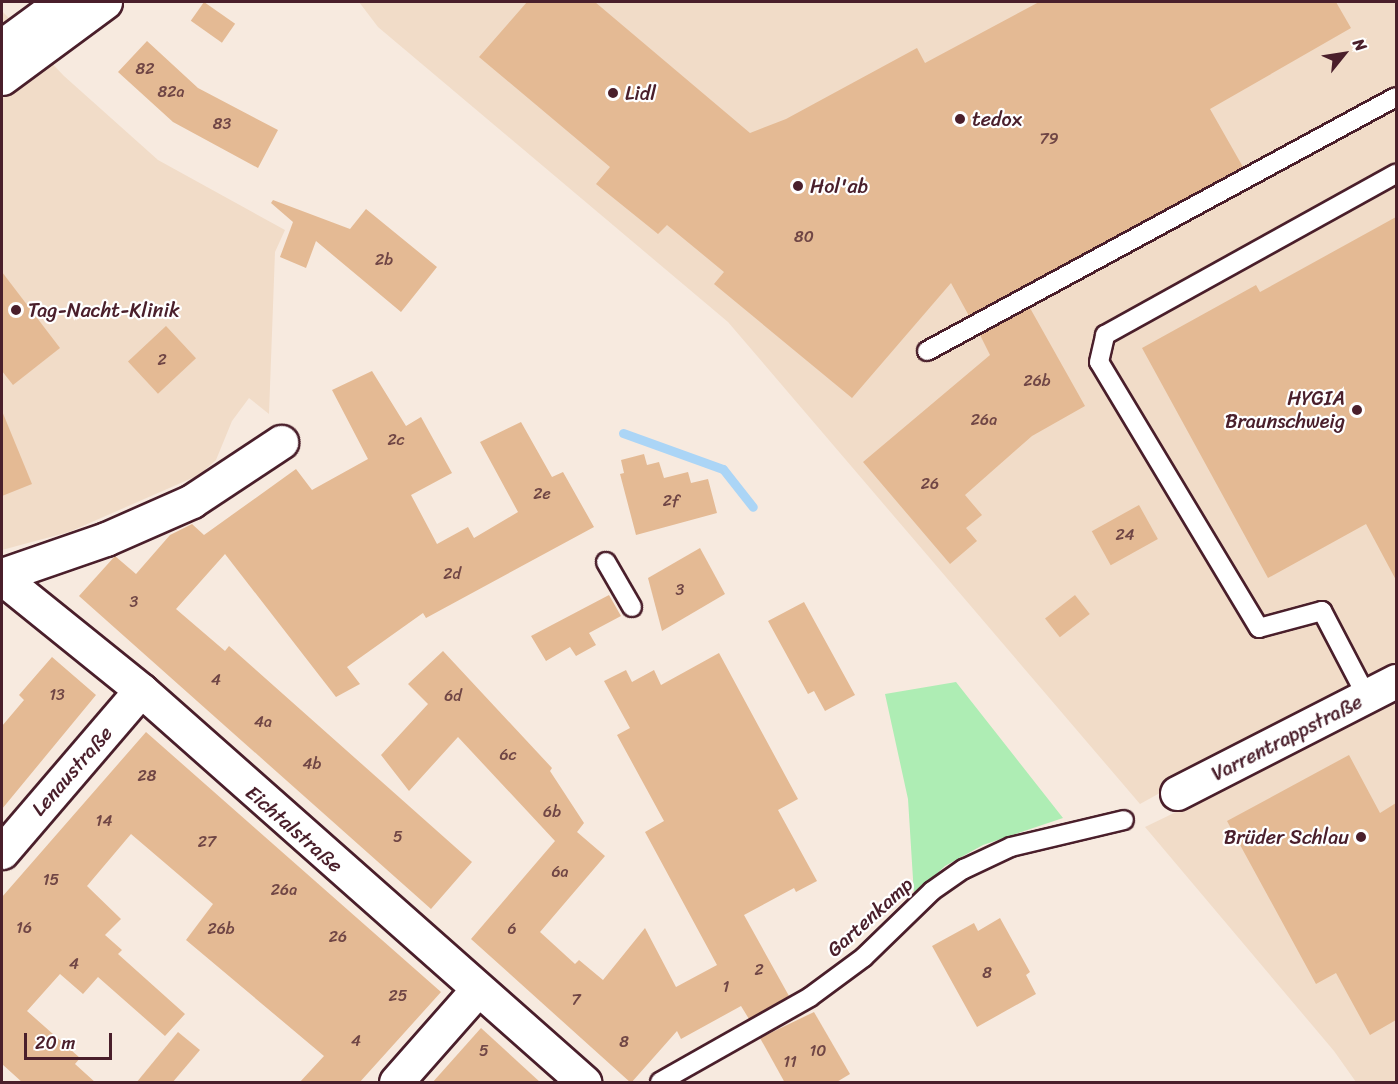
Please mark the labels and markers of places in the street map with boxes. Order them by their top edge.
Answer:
place label: Lidl [625,81,656,105]
marker: Lidl [606,86,620,100]
place label: tedox [972,107,1022,131]
marker: tedox [953,112,967,126]
place label: Hol'ab [810,174,868,198]
marker: Hol'ab [791,179,805,193]
place label: Tag-Nacht-Klinik [28,298,180,322]
marker: Tag-Nacht-Klinik [9,303,23,317]
place label: HYGIA Braunschweig [1225,386,1345,433]
marker: HYGIA Braunschweig [1350,403,1364,417]
place label: Brüder Schlau [1224,825,1349,849]
marker: Brüder Schlau [1354,830,1368,844]

